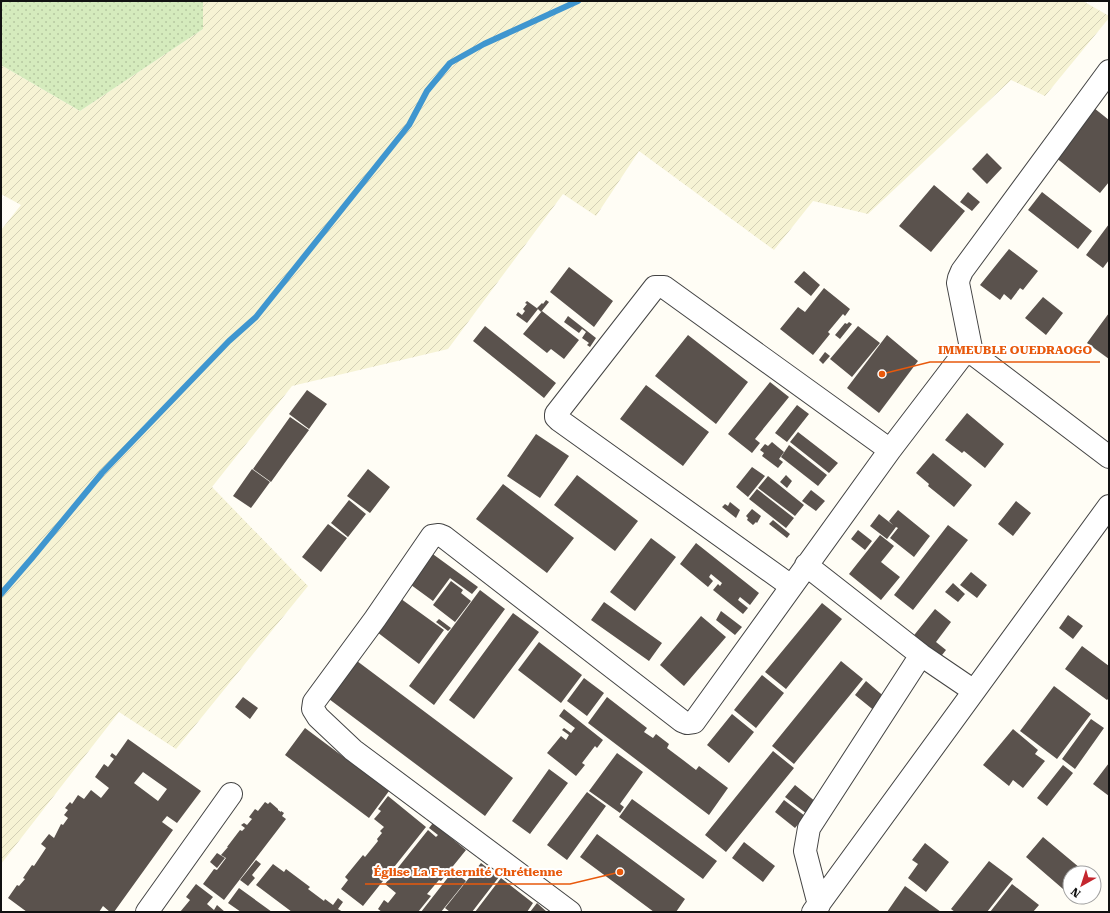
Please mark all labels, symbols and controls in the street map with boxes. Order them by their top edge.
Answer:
callout: IMMEUBLE OUEDRAOGO [930,338,1100,362]
text: IMMEUBLE OUEDRAOGO [938,343,1092,357]
callout: Église La Fraternité Chrétienne [365,860,570,884]
text: Église La Fraternité Chrétienne [373,865,563,879]
north arrow [1062,865,1102,905]
text: N [1068,884,1083,900]

